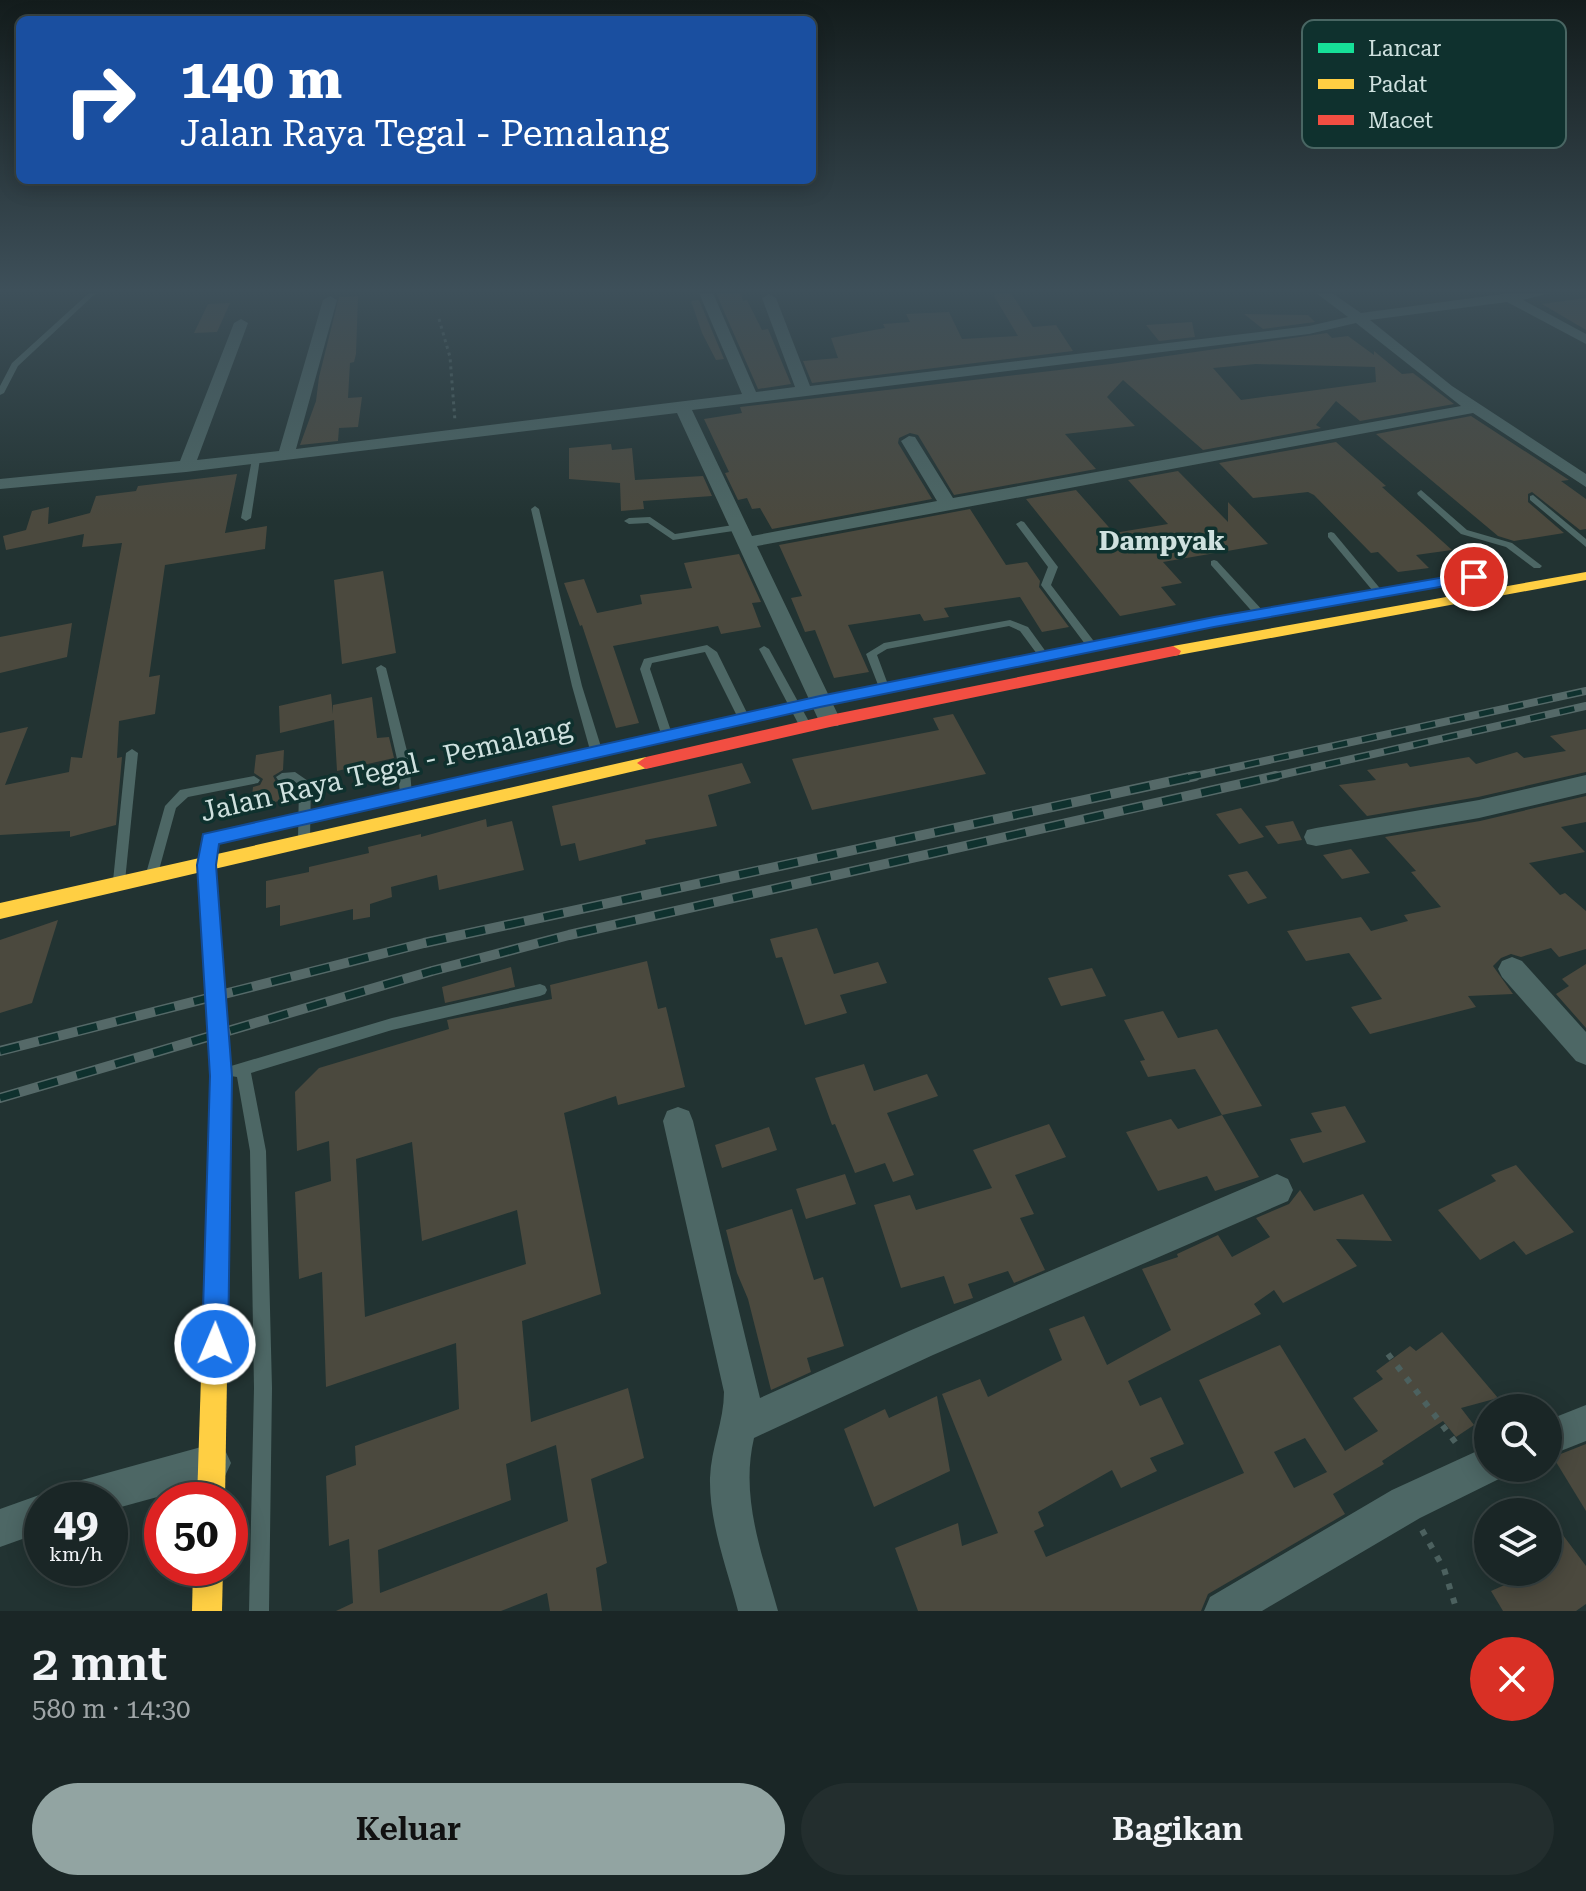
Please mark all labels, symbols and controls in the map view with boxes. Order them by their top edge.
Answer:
legend [1302,20,1566,148]
text: Lancar [1368,36,1441,61]
text: 140 m [180,46,342,112]
icon: right [48,48,152,152]
text: Padat [1368,72,1427,97]
text: Macet [1368,108,1433,133]
text: Jalan Raya Tegal - Pemalang [180,113,669,155]
district label: Dampyak [1099,526,1225,556]
pin [1440,543,1508,611]
icon: arrive [1452,555,1496,599]
street label: Jalan Raya Tegal - Pemalang [197,711,575,828]
position arrow [173,1302,257,1386]
map controls [1474,1394,1562,1586]
button: search [1474,1394,1562,1482]
speed limit sign: 50 [144,1482,248,1586]
button: layers [1474,1498,1562,1586]
text: 49 [54,1500,98,1547]
text: km/h [49,1542,103,1566]
text: 2 mnt [32,1636,167,1692]
button: close [1470,1637,1554,1721]
text: 580 m · 14:30 [32,1694,191,1724]
button: Keluar [32,1783,785,1875]
button: Bagikan [801,1783,1554,1875]

